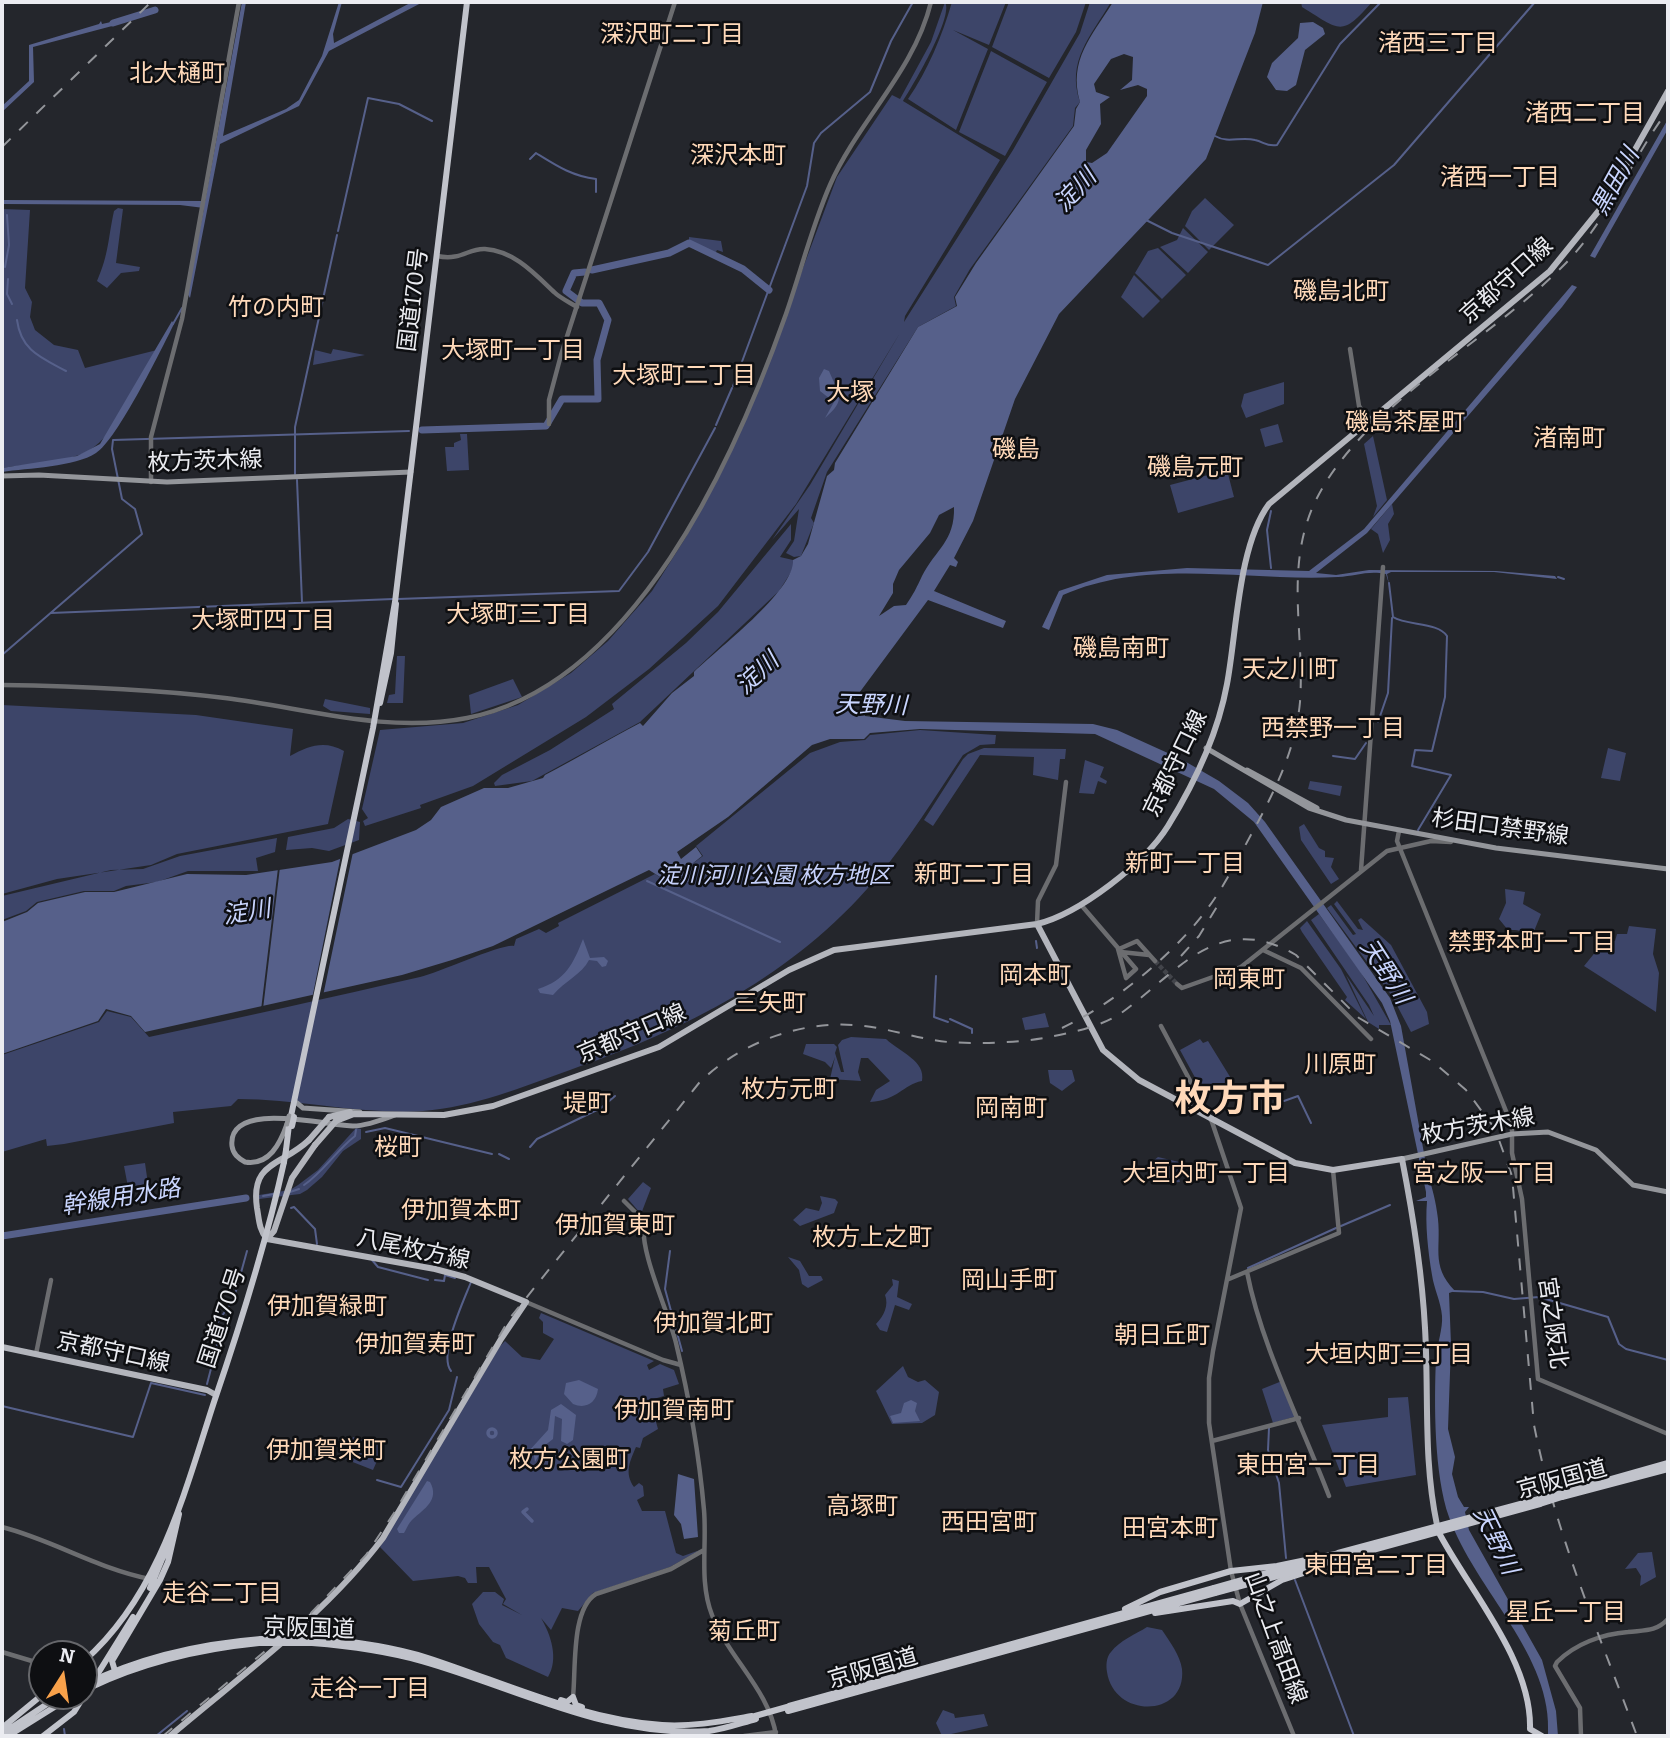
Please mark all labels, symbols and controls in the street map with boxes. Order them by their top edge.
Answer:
district label: 深沢町二丁目 [600,21,744,49]
district label: 渚西三丁目 [1378,30,1498,58]
district label: 北大樋町 [129,60,225,88]
district label: 渚西二丁目 [1525,100,1645,128]
district label: 深沢本町 [690,142,786,170]
water label: 黒田川 [1586,144,1646,220]
water label: 淀川 [1049,164,1103,218]
district label: 渚西一丁目 [1440,164,1560,192]
street label: 京都守口線 [1455,232,1559,330]
street label: 国道170号 [394,247,434,353]
district label: 磯島北町 [1293,278,1389,306]
district label: 竹の内町 [228,294,324,322]
district label: 大塚町一丁目 [441,337,585,365]
district label: 大塚町二丁目 [612,362,756,390]
district label: 大塚 [826,379,874,407]
district label: 磯島茶屋町 [1345,409,1465,437]
district label: 渚南町 [1533,425,1605,453]
district label: 磯島 [992,436,1040,464]
street label: 枚方茨木線 [147,446,263,478]
district label: 磯島元町 [1147,454,1243,482]
district label: 大塚町三丁目 [446,601,590,629]
district label: 大塚町四丁目 [191,607,335,635]
district label: 磯島南町 [1073,635,1169,663]
water label: 淀川 [731,647,785,701]
district label: 天之川町 [1242,656,1338,684]
water label: 天野川 [835,691,907,721]
street label: 京都守口線 [1138,706,1214,822]
district label: 西禁野一丁目 [1261,715,1405,743]
street label: 杉田口禁野線 [1430,805,1570,851]
district label: 新町一丁目 [1125,850,1245,878]
district label: 新町二丁目 [914,861,1034,889]
park label: 淀川河川公園 枚方地区 [657,863,891,891]
water label: 淀川 [221,895,273,931]
district label: 禁野本町一丁目 [1448,929,1616,957]
water label: 天野川 [1353,934,1417,1010]
district label: 岡本町 [999,962,1071,990]
district label: 岡東町 [1213,966,1285,994]
district label: 三矢町 [734,990,806,1018]
street label: 京都守口線 [574,999,690,1069]
district label: 川原町 [1304,1051,1376,1079]
district label: 枚方元町 [741,1076,837,1104]
district label: 枚方市 [1175,1079,1285,1123]
district label: 堤町 [563,1090,611,1118]
district label: 岡南町 [975,1095,1047,1123]
street label: 枚方茨木線 [1419,1103,1537,1151]
district label: 桜町 [374,1134,422,1162]
district label: 大垣内町一丁目 [1122,1160,1290,1188]
district label: 宮之阪一丁目 [1412,1160,1556,1188]
water label: 幹線用水路 [59,1174,183,1222]
district label: 伊加賀本町 [401,1197,521,1225]
district label: 伊加賀東町 [555,1212,675,1240]
district label: 枚方上之町 [812,1224,932,1252]
street label: 八尾枚方線 [354,1225,472,1275]
street label: 国道170号 [194,1264,252,1372]
district label: 岡山手町 [961,1267,1057,1295]
street label: 宮之阪北 [1532,1276,1572,1370]
district label: 伊加賀緑町 [267,1293,387,1321]
district label: 伊加賀北町 [653,1310,773,1338]
district label: 朝日丘町 [1114,1322,1210,1350]
street label: 京都守口線 [54,1328,172,1378]
district label: 伊加賀寿町 [355,1331,475,1359]
district label: 大垣内町三丁目 [1305,1341,1473,1369]
district label: 伊加賀南町 [614,1397,734,1425]
district label: 伊加賀栄町 [266,1437,386,1465]
district label: 枚方公園町 [509,1446,629,1474]
district label: 東田宮一丁目 [1236,1452,1380,1480]
street label: 京阪国道 [1514,1455,1610,1505]
district label: 高塚町 [826,1493,898,1521]
water label: 天野川 [1466,1502,1524,1580]
district label: 西田宮町 [941,1509,1037,1537]
district label: 田宮本町 [1122,1515,1218,1543]
district label: 東田宮二丁目 [1304,1552,1448,1580]
street label: 山之上高田線 [1238,1568,1312,1708]
district label: 走谷二丁目 [162,1580,282,1608]
district label: 星丘一丁目 [1506,1599,1626,1627]
street label: 京阪国道 [263,1614,355,1644]
district label: 菊丘町 [708,1618,780,1646]
north arrow [28,1640,98,1710]
text: N [57,1643,77,1669]
street label: 京阪国道 [825,1643,921,1695]
district label: 走谷一丁目 [310,1675,430,1703]

